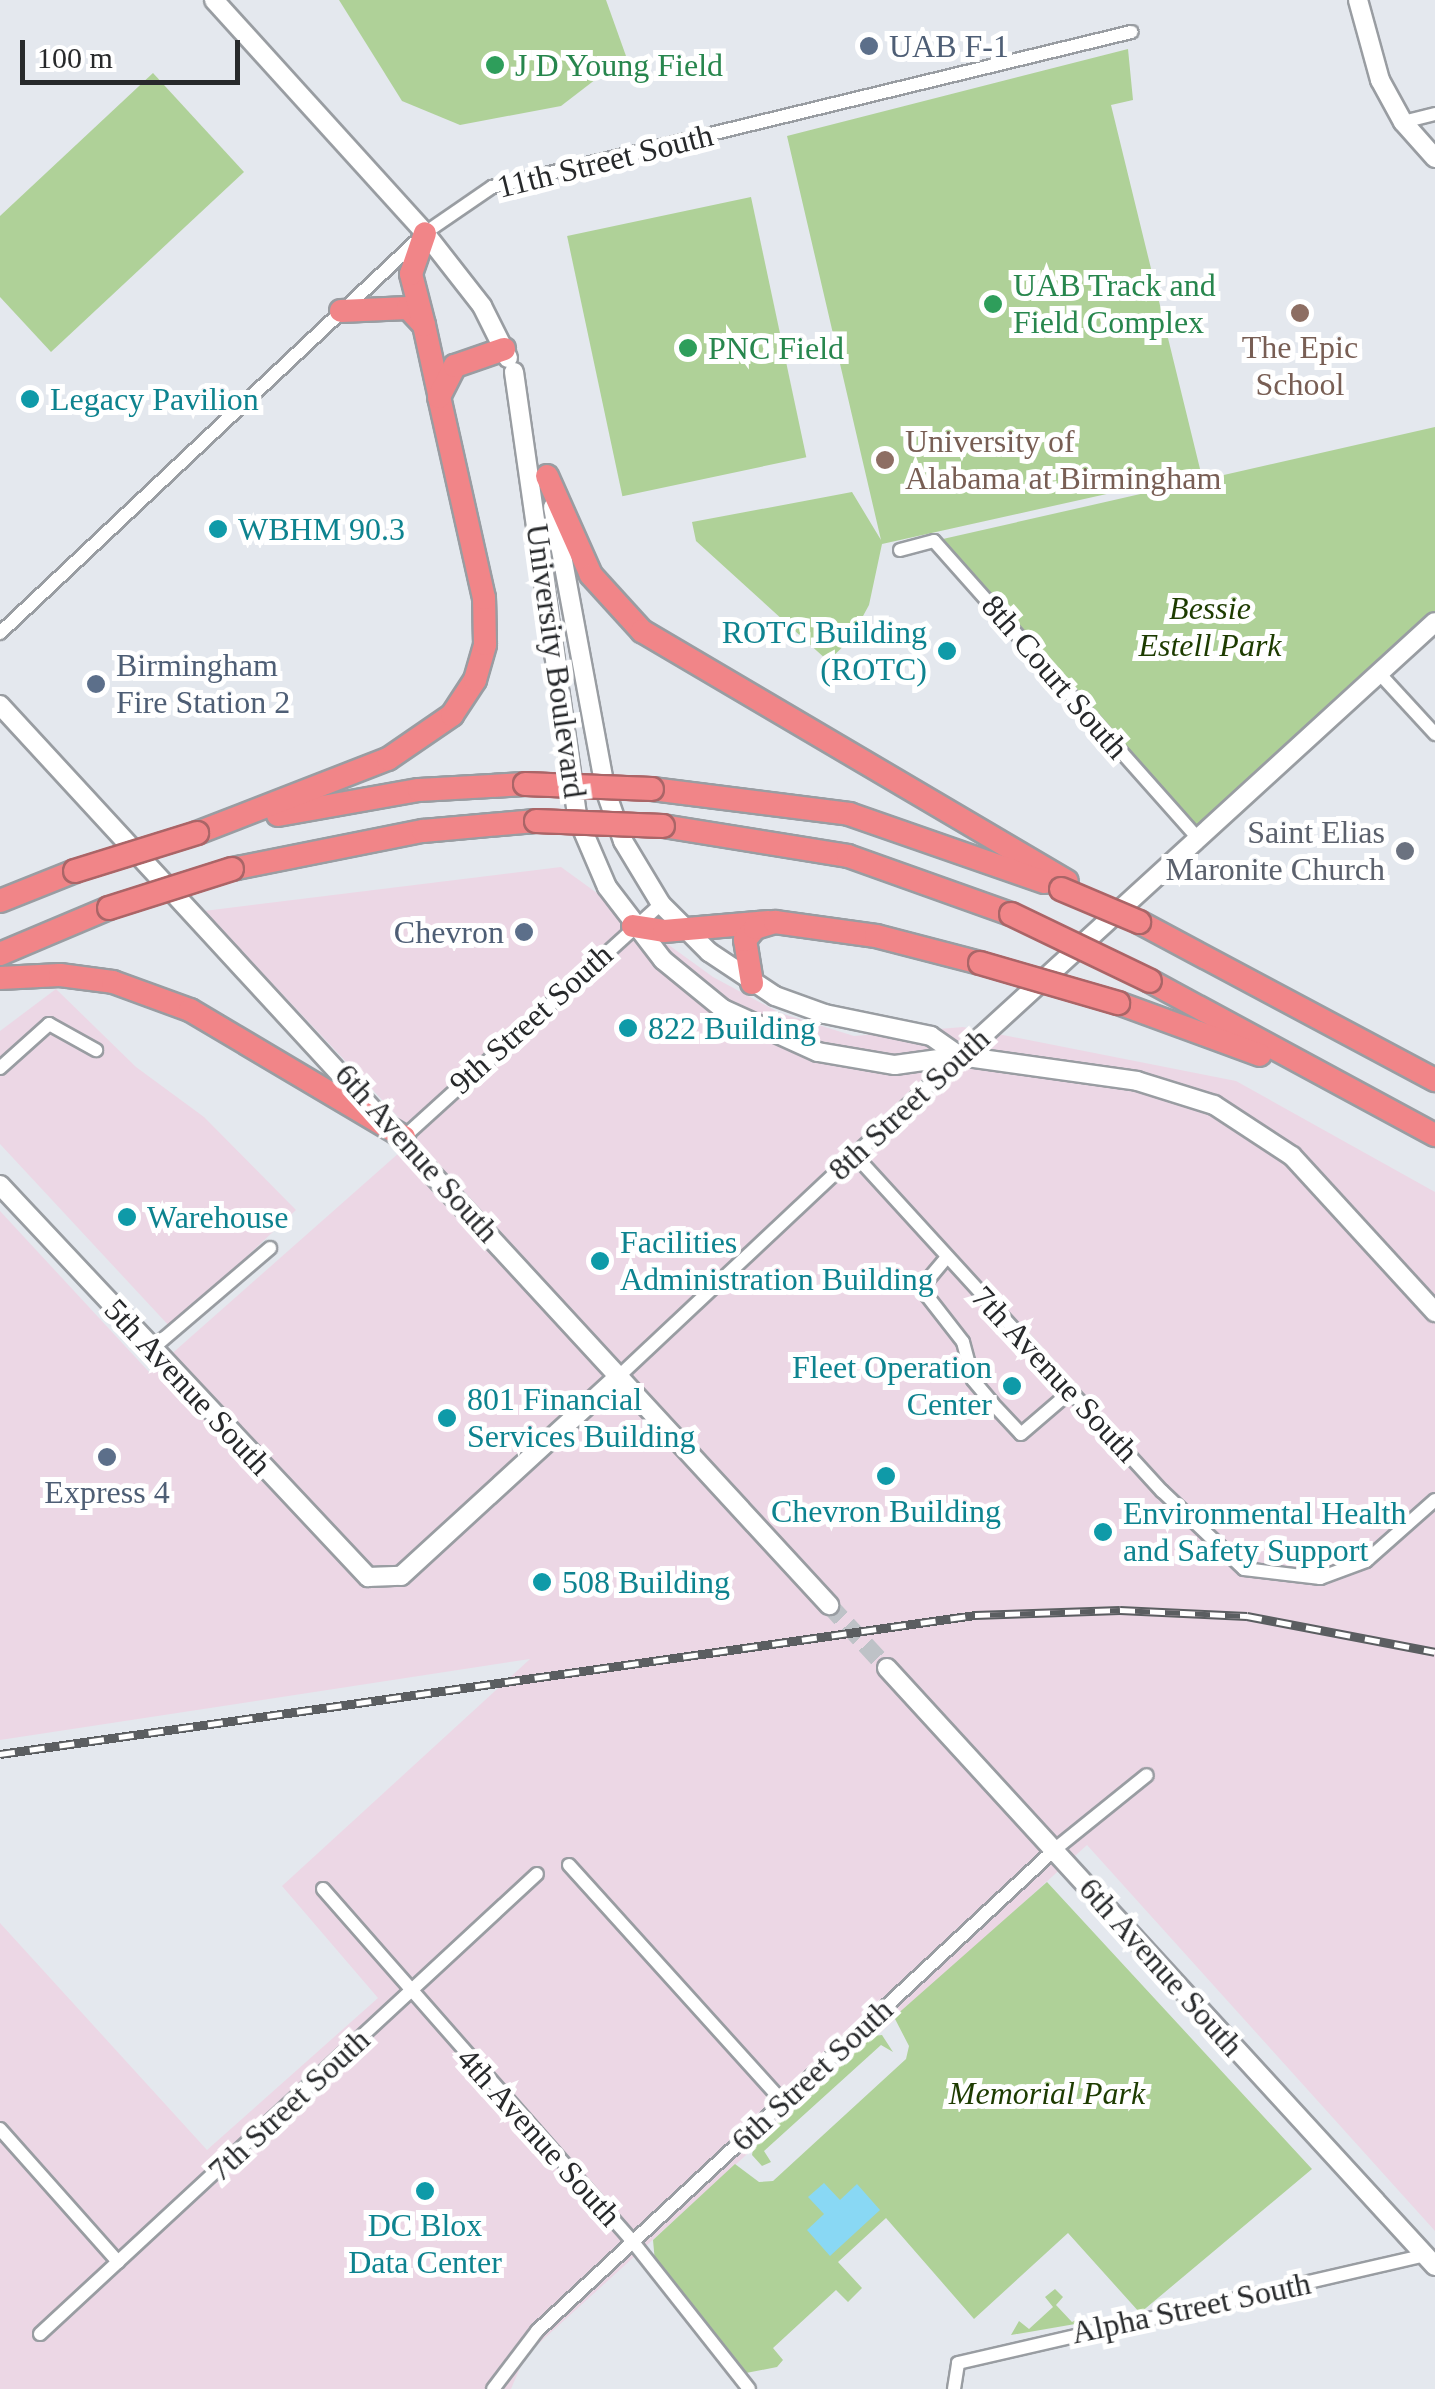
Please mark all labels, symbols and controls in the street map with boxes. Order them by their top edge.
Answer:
scale bar [25,20,245,82]
place label: UAB F-1 [889,27,1009,65]
marker: UAB F-1 [858,35,880,57]
text: 100 m [37,41,113,74]
place label: J D Young Field [515,46,724,84]
marker: J D Young Field [484,54,506,76]
street label: 11th Street South [493,116,717,206]
place label: UAB Track and Field Complex [1013,267,1216,342]
marker: UAB Track and Field Complex [982,293,1004,315]
marker: The Epic School [1289,302,1311,324]
place label: PNC Field [708,329,844,367]
place label: The Epic School [1242,329,1358,404]
marker: PNC Field [677,337,699,359]
place label: Legacy Pavilion [50,380,259,418]
marker: Legacy Pavilion [19,388,41,410]
place label: University of Alabama at Birmingham [905,423,1221,498]
marker: University of Alabama at Birmingham [874,449,896,471]
place label: WBHM 90.3 [238,510,405,548]
marker: WBHM 90.3 [207,518,229,540]
street label: University Boulevard [518,521,594,801]
street label: 8th Court South [973,587,1137,767]
park label: Bessie Estell Park [1138,590,1282,665]
place label: ROTC Building (ROTC) [722,614,927,689]
marker: ROTC Building (ROTC) [936,640,958,662]
place label: Birmingham Fire Station 2 [116,647,290,722]
marker: Birmingham Fire Station 2 [85,673,107,695]
place label: Saint Elias Maronite Church [1166,814,1385,889]
marker: Saint Elias Maronite Church [1394,840,1416,862]
place label: Chevron [394,913,504,951]
marker: Chevron [513,921,535,943]
street label: 9th Street South [442,936,620,1102]
place label: 822 Building [648,1009,816,1047]
marker: 822 Building [617,1017,639,1039]
street label: 8th Street South [820,1020,998,1188]
street label: 6th Avenue South [326,1055,508,1251]
place label: Warehouse [147,1198,288,1236]
marker: Warehouse [116,1206,138,1228]
place label: Facilities Administration Building [620,1224,934,1299]
marker: Facilities Administration Building [589,1250,611,1272]
street label: 7th Avenue South [963,1277,1147,1471]
street label: 5th Avenue South [96,1290,280,1484]
place label: Fleet Operation Center [792,1349,992,1424]
marker: Fleet Operation Center [1001,1375,1023,1397]
place label: 801 Financial Services Building [467,1381,695,1456]
marker: 801 Financial Services Building [436,1407,458,1429]
marker: Express 4 [96,1446,118,1468]
marker: Chevron Building [875,1465,897,1487]
place label: Express 4 [44,1473,170,1511]
place label: Chevron Building [771,1492,1001,1530]
place label: Environmental Health and Safety Support [1123,1495,1406,1570]
marker: Environmental Health and Safety Support [1092,1521,1114,1543]
place label: 508 Building [562,1563,730,1601]
marker: 508 Building [531,1571,553,1593]
street label: 6th Avenue South [1070,1869,1252,2065]
street label: 6th Street South [723,1991,901,2159]
street label: 7th Street South [200,2021,378,2189]
street label: 4th Avenue South [448,2039,630,2235]
park label: Memorial Park [949,2074,1145,2112]
marker: DC Blox Data Center [414,2180,436,2202]
place label: DC Blox Data Center [348,2207,502,2282]
street label: Alpha Street South [1068,2264,1314,2352]

